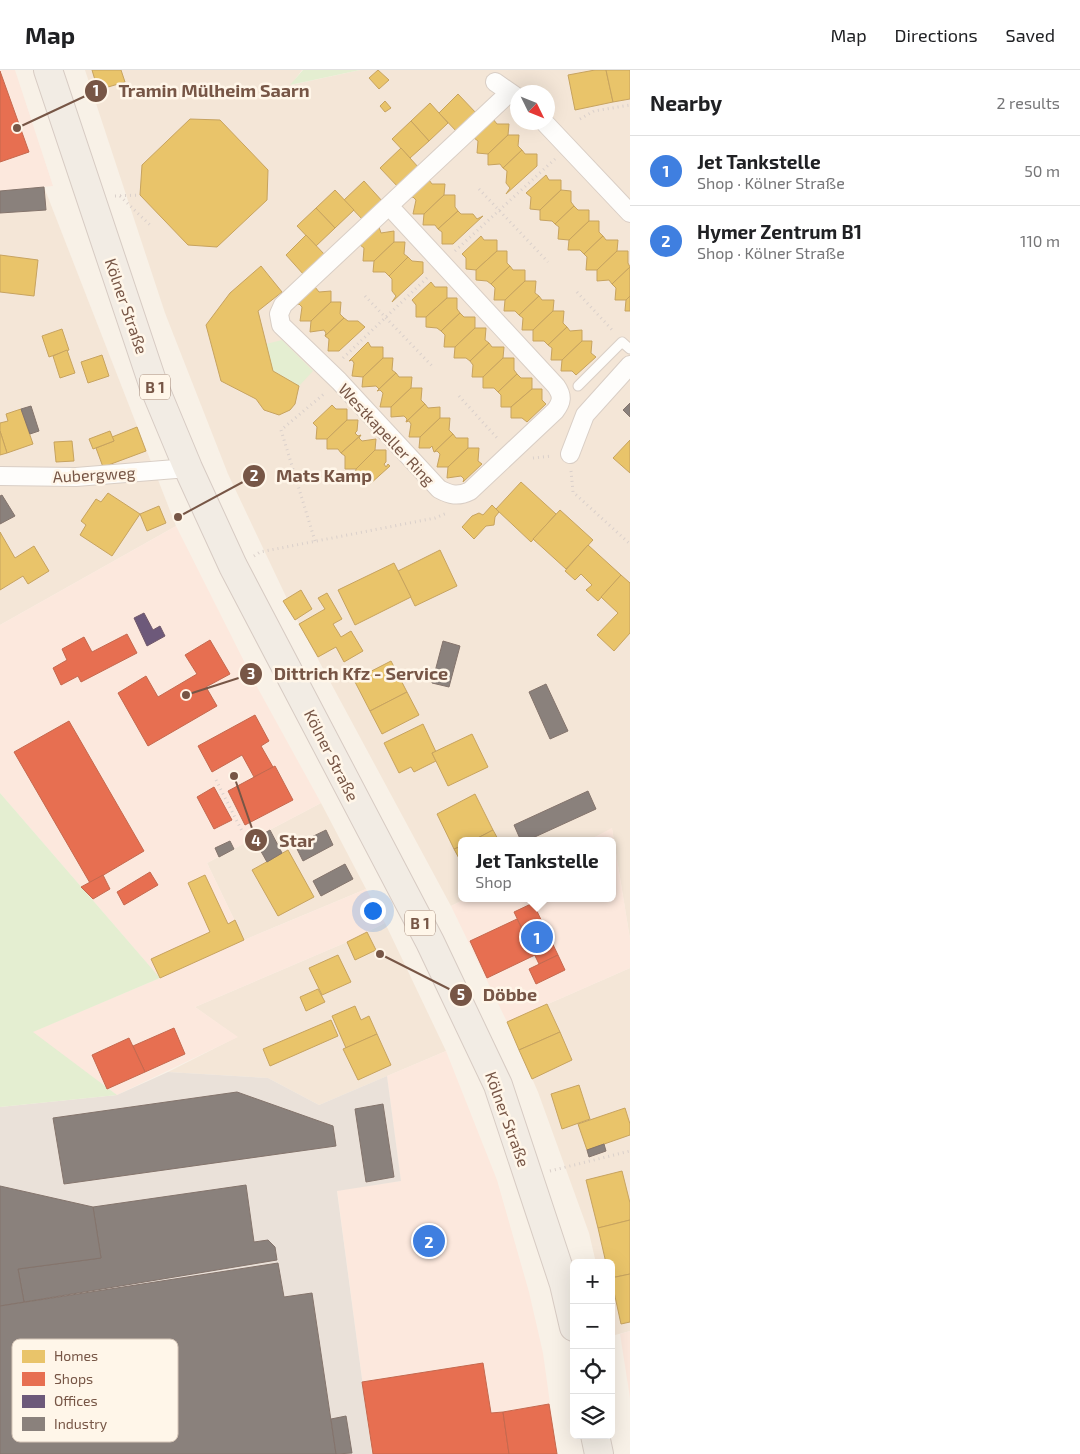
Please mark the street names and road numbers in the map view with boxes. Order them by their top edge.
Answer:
street label: Kölner Straße [102,256,152,356]
road number: B 1 [140,374,170,400]
street label: Westkapeller Ring [335,379,439,489]
street label: Aubergweg [52,462,136,486]
street label: Kölner Straße [301,706,363,804]
road number: B 1 [405,910,435,936]
street label: Kölner Straße [482,1069,534,1169]

